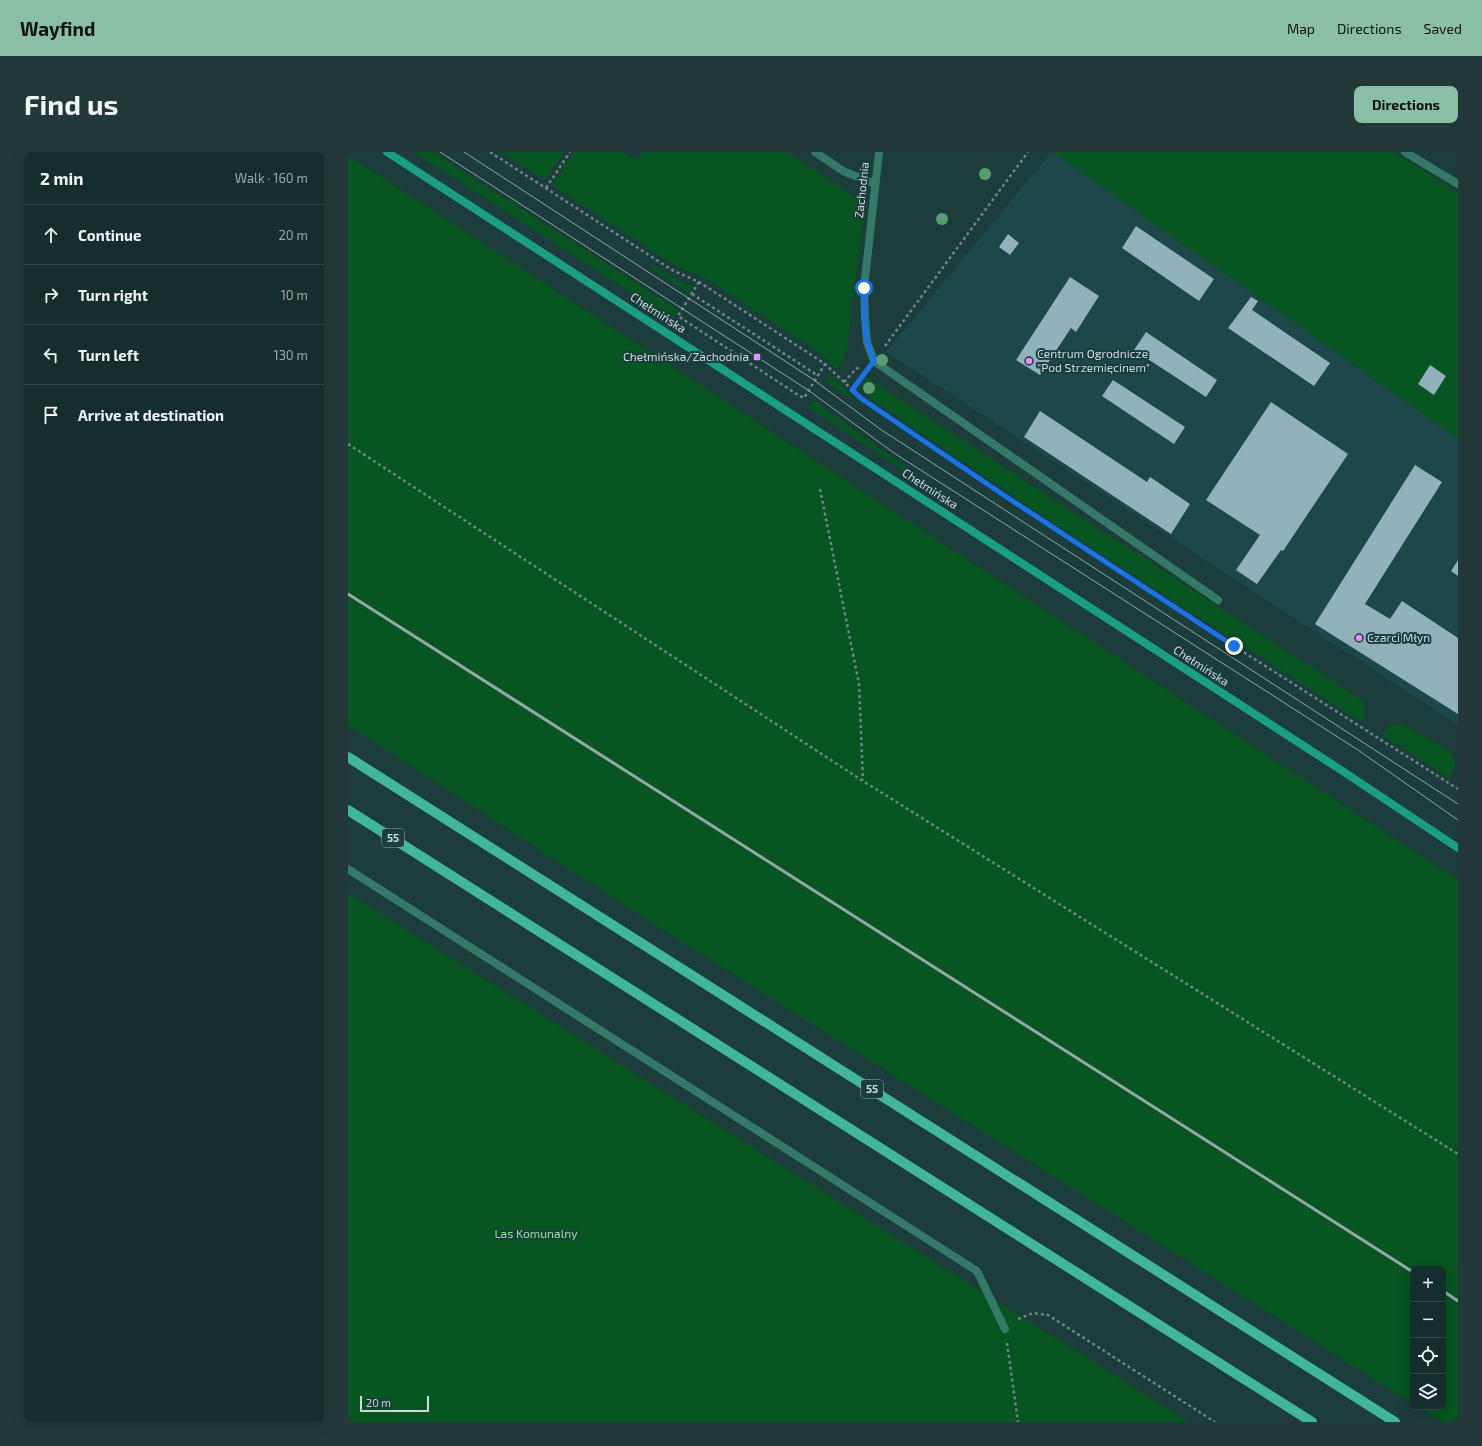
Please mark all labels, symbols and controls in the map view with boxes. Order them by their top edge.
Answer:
text: Wayfind [20,17,95,40]
text: Map [1287,20,1315,37]
text: Directions [1337,20,1402,37]
text: Saved [1424,20,1462,37]
button: Directions [1354,86,1458,123]
text: Find us [24,87,118,121]
street label: Zachodnia [851,161,871,219]
text: 2 min [40,168,83,188]
text: Walk · 160 m [235,170,308,186]
icon: ahead [40,224,62,246]
text: Continue [78,226,141,244]
text: 20 m [279,227,308,243]
route start [855,279,873,297]
icon: right [40,284,62,306]
text: Turn right [78,286,148,304]
text: 10 m [281,287,308,303]
street label: Chełmińska [628,289,689,335]
icon: left [40,344,62,366]
text: Turn left [78,346,139,364]
place label: Centrum Ogrodnicze "Pod Strzemięcinem" [1037,346,1150,374]
text: 130 m [273,347,308,363]
place label: Chełmińska/Zachodnia [623,349,749,363]
marker: Chełmińska/Zachodnia [752,352,762,362]
marker: Centrum Ogrodnicze "Pod Strzemięcinem" [1024,356,1034,366]
icon: arrive [40,404,62,426]
text: Arrive at destination [78,406,224,424]
street label: Chełmińska [900,465,961,511]
place label: Czarci Młyn [1367,630,1430,644]
marker: Czarci Młyn [1354,633,1364,643]
route end [1225,637,1243,655]
street label: Chełmińska [1171,642,1232,688]
road number: 55 [382,829,404,847]
road number: 55 [861,1080,883,1098]
park label: Las Komunalny [494,1226,578,1240]
map controls [1410,1266,1446,1410]
button: + [1410,1266,1446,1302]
button: − [1410,1302,1446,1338]
button: locate [1410,1338,1446,1374]
button: layers [1410,1374,1446,1410]
scale bar [360,1394,429,1413]
text: 20 m [366,1396,391,1409]

